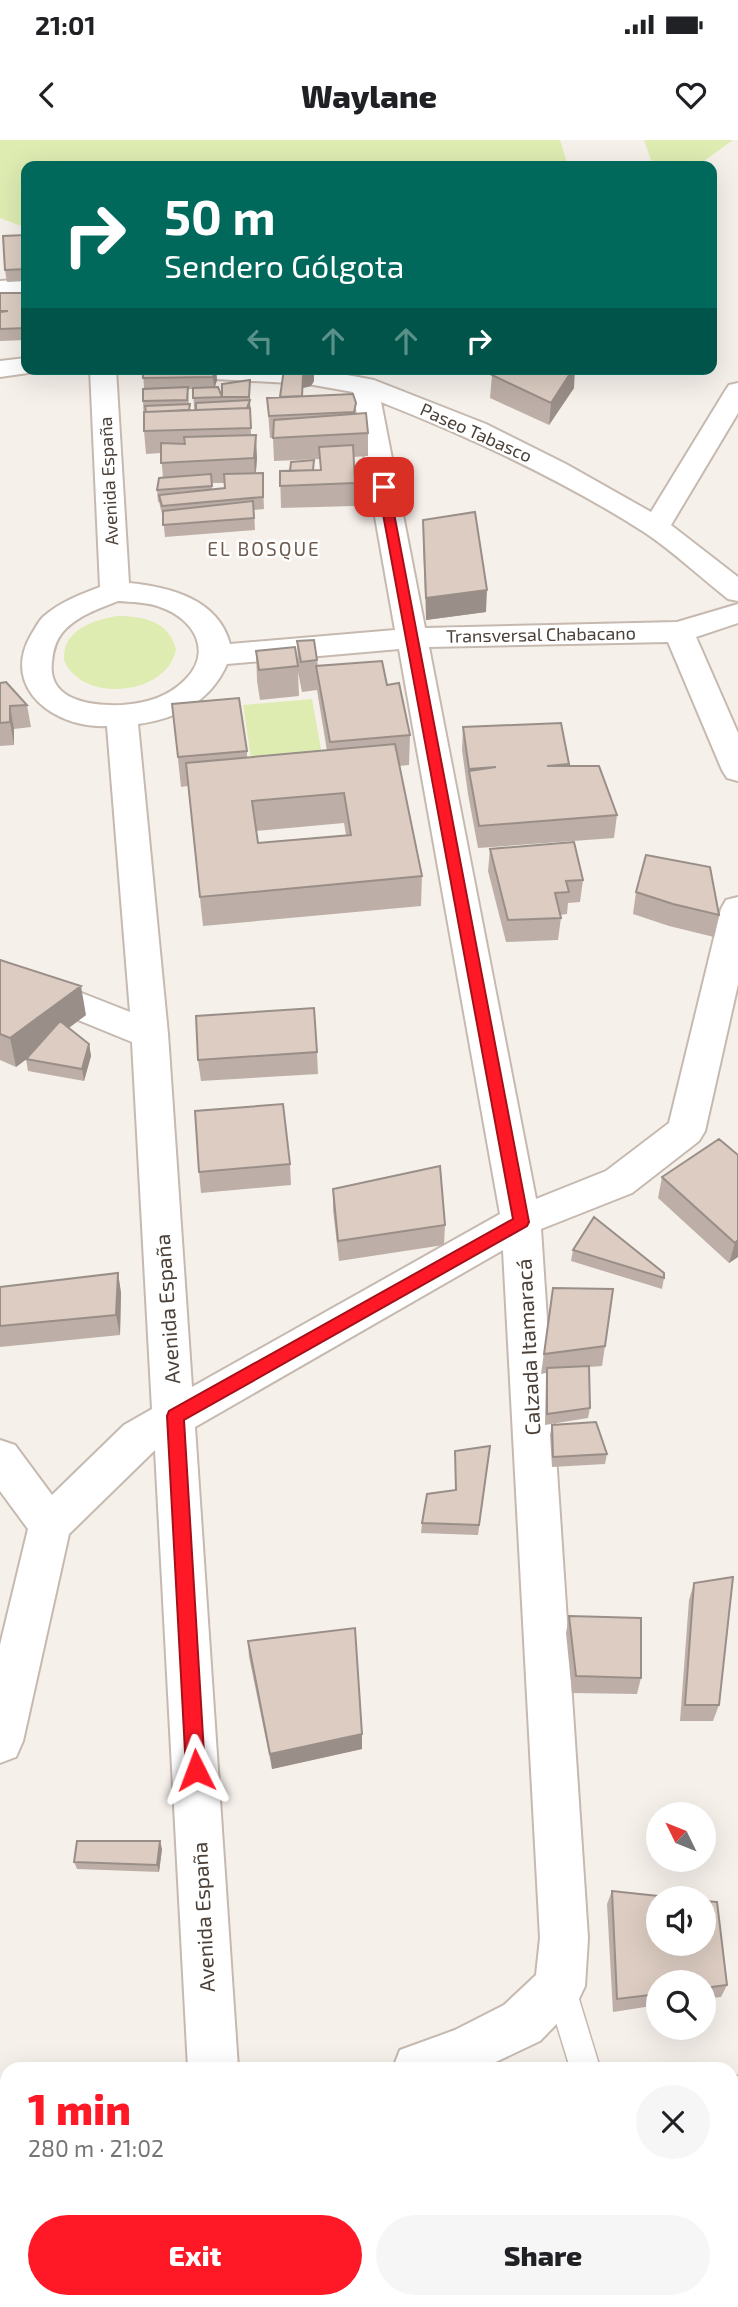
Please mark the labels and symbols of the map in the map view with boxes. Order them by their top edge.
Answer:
street label: Paseo Tabasco [417,398,536,467]
street label: Avenida España [94,416,122,546]
pin [354,457,414,517]
district label: EL BOSQUE [207,537,321,560]
street label: Transversal Chabacano [446,621,636,647]
street label: Avenida España [149,1233,184,1385]
street label: Calzada Itamaracá [510,1258,545,1436]
position arrow [159,1733,233,1807]
north arrow [646,1802,716,1872]
street label: Avenida España [186,1841,219,1993]

